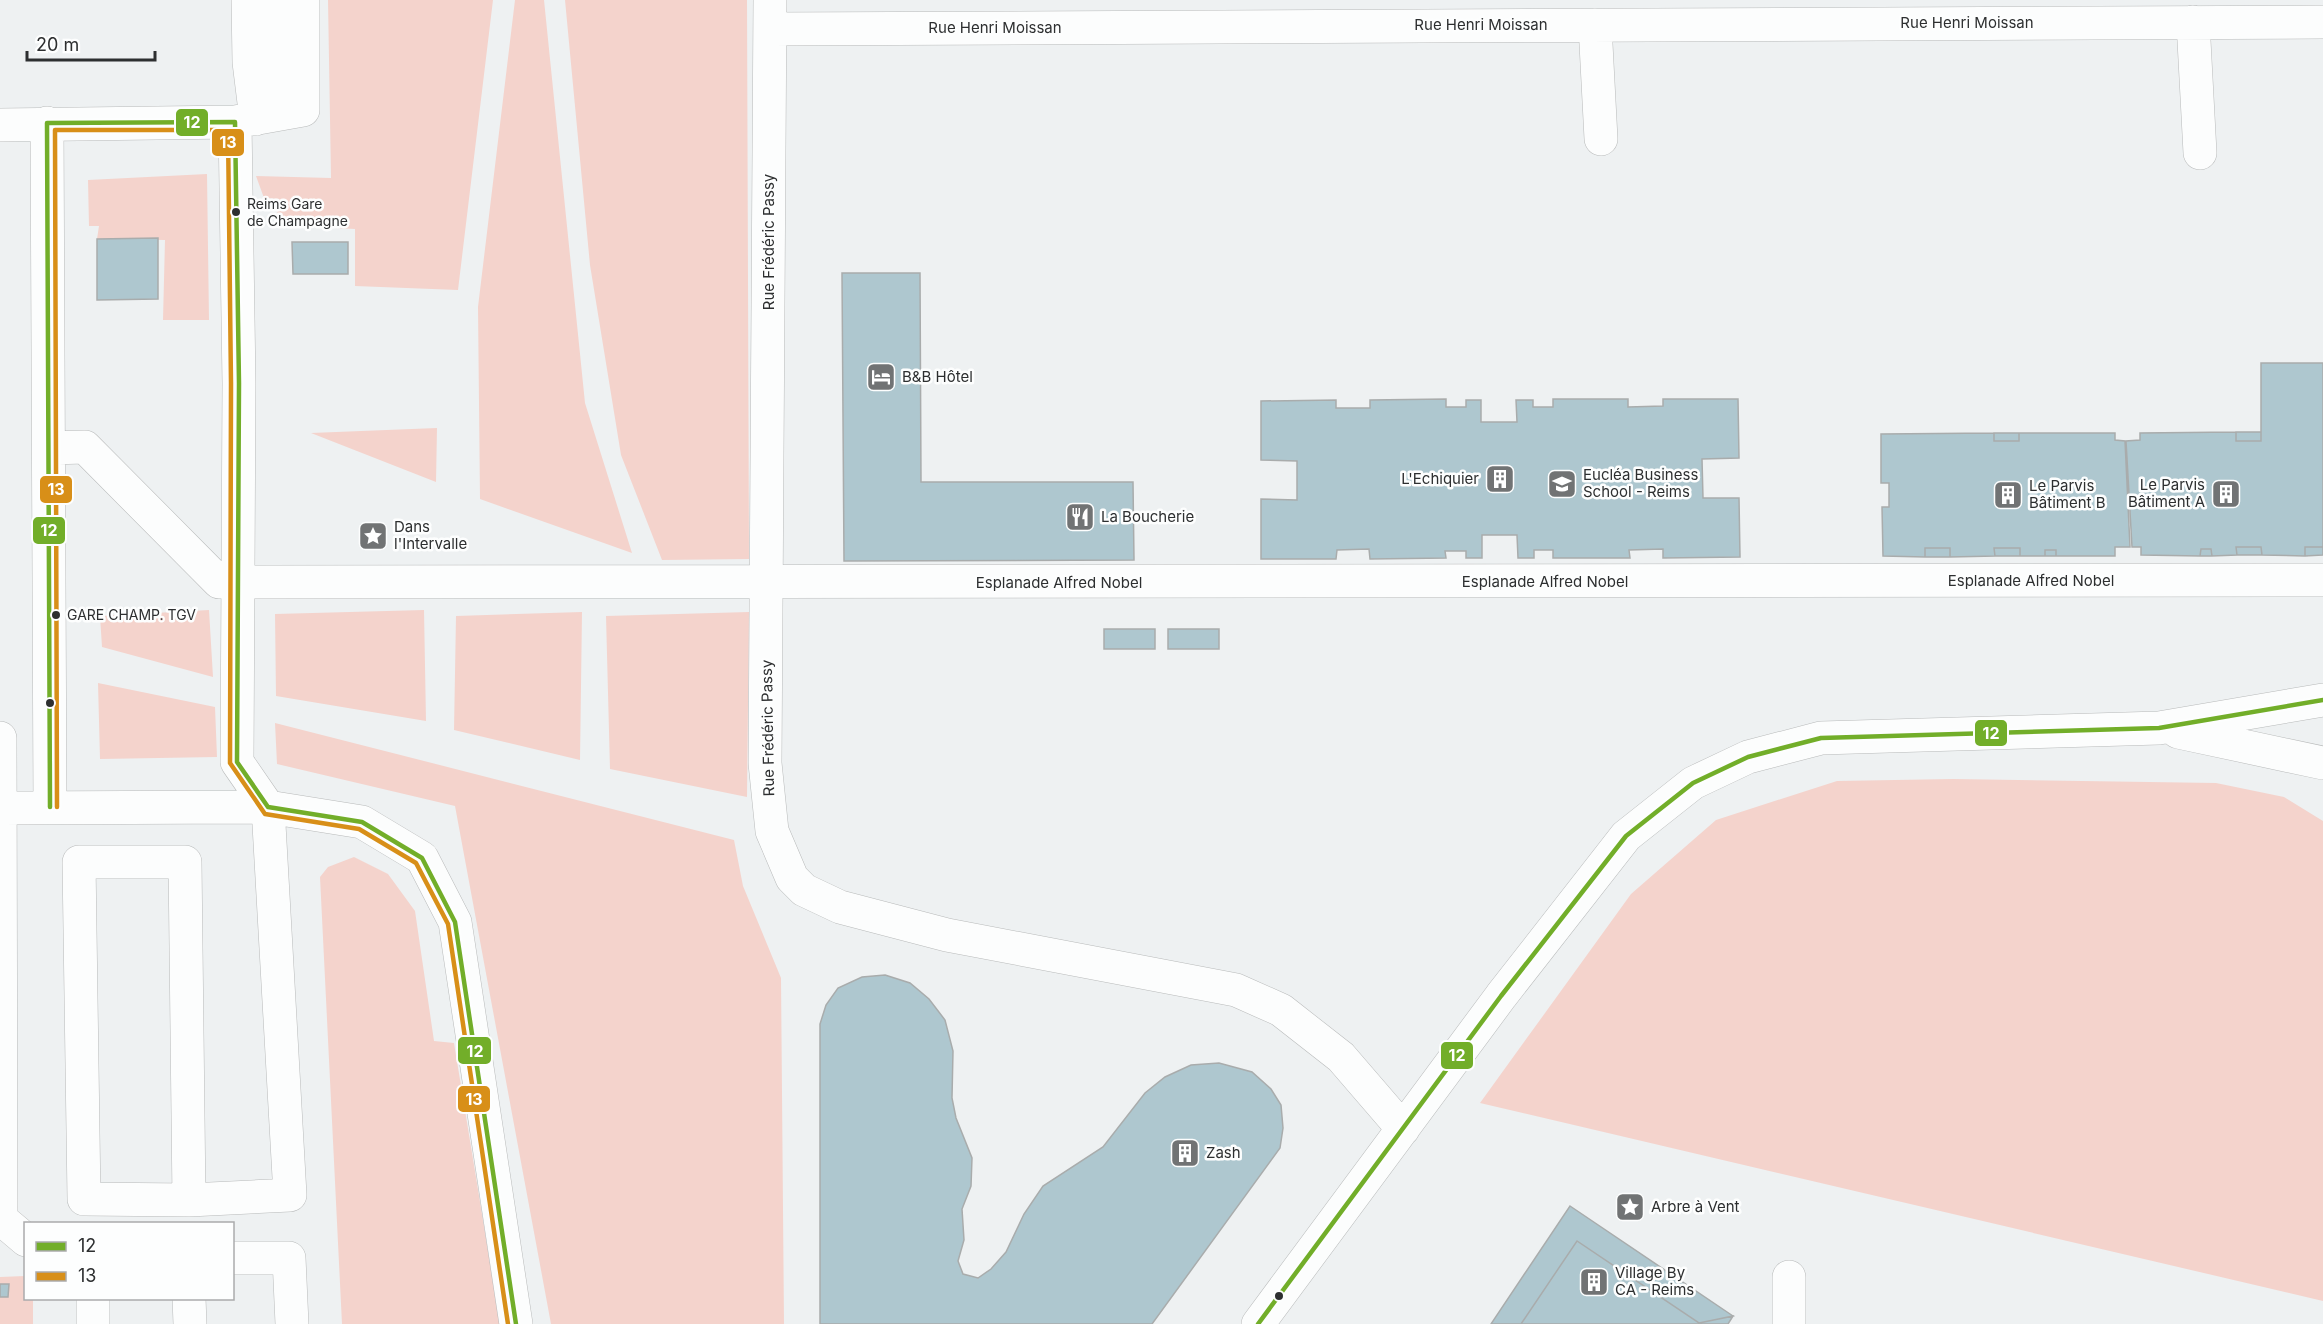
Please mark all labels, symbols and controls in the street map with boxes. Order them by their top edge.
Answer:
street label: Rue Henri Moissan [1900,13,2034,32]
street label: Rue Henri Moissan [1414,15,1548,34]
street label: Rue Henri Moissan [928,18,1062,37]
scale bar [27,24,154,62]
text: 20 m [36,34,79,55]
line badge: 12 [175,108,209,137]
text: 12 [184,112,200,132]
line badge: 13 [211,128,245,157]
text: 13 [219,132,237,152]
street label: Rue Frédéric Passy [759,173,778,310]
place label: Reims Gare de Champagne [247,195,348,229]
marker: Reims Gare de Champagne [230,206,242,218]
hotel icon: B&B Hôtel [865,361,897,393]
place label: B&B Hôtel [902,367,973,386]
building icon: L'Echiquier [1484,463,1516,495]
place label: Eucléa Business School - Reims [1583,465,1698,501]
school or university icon: Eucléa Business School - Reims [1546,468,1578,500]
place label: L'Echiquier [1401,469,1479,488]
line badge: 13 [39,475,73,504]
place label: Le Parvis Bâtiment A [2128,475,2205,511]
place label: Le Parvis Bâtiment B [2029,476,2105,512]
building icon: Le Parvis Bâtiment A [2210,478,2242,510]
text: 13 [47,479,65,499]
building icon: Le Parvis Bâtiment B [1992,479,2024,511]
restaurant icon: La Boucherie [1064,501,1096,533]
place label: La Boucherie [1101,507,1194,526]
line badge: 12 [32,516,66,545]
place label: Dans l'Intervalle [394,517,467,553]
text: 12 [41,520,57,540]
place icon: Dans l'Intervalle [357,520,389,552]
street label: Esplanade Alfred Nobel [1948,571,2114,590]
street label: Esplanade Alfred Nobel [1462,572,1628,591]
street label: Esplanade Alfred Nobel [976,573,1142,592]
place label: GARE CHAMP. TGV [67,606,196,623]
marker: GARE CHAMP. TGV [50,609,62,621]
street label: Rue Frédéric Passy [757,659,778,796]
unlabelled marker [44,697,56,709]
line badge: 12 [1974,719,2008,747]
text: 12 [1983,723,1999,743]
line badge: 12 [457,1036,492,1065]
text: 12 [467,1041,483,1061]
line badge: 12 [1440,1041,1474,1070]
text: 12 [1449,1045,1465,1065]
line badge: 13 [457,1085,491,1113]
text: 13 [465,1089,483,1109]
building icon: Zash [1169,1137,1201,1169]
place label: Zash [1206,1143,1241,1162]
place icon: Arbre à Vent [1614,1191,1646,1223]
place label: Arbre à Vent [1651,1197,1740,1216]
legend [24,1222,234,1300]
text: 12 [78,1235,96,1256]
place label: Village By CA - Reims [1615,1263,1694,1299]
text: 13 [78,1265,96,1286]
building icon: Village By CA - Reims [1578,1266,1610,1298]
unlabelled marker [1273,1290,1285,1302]

